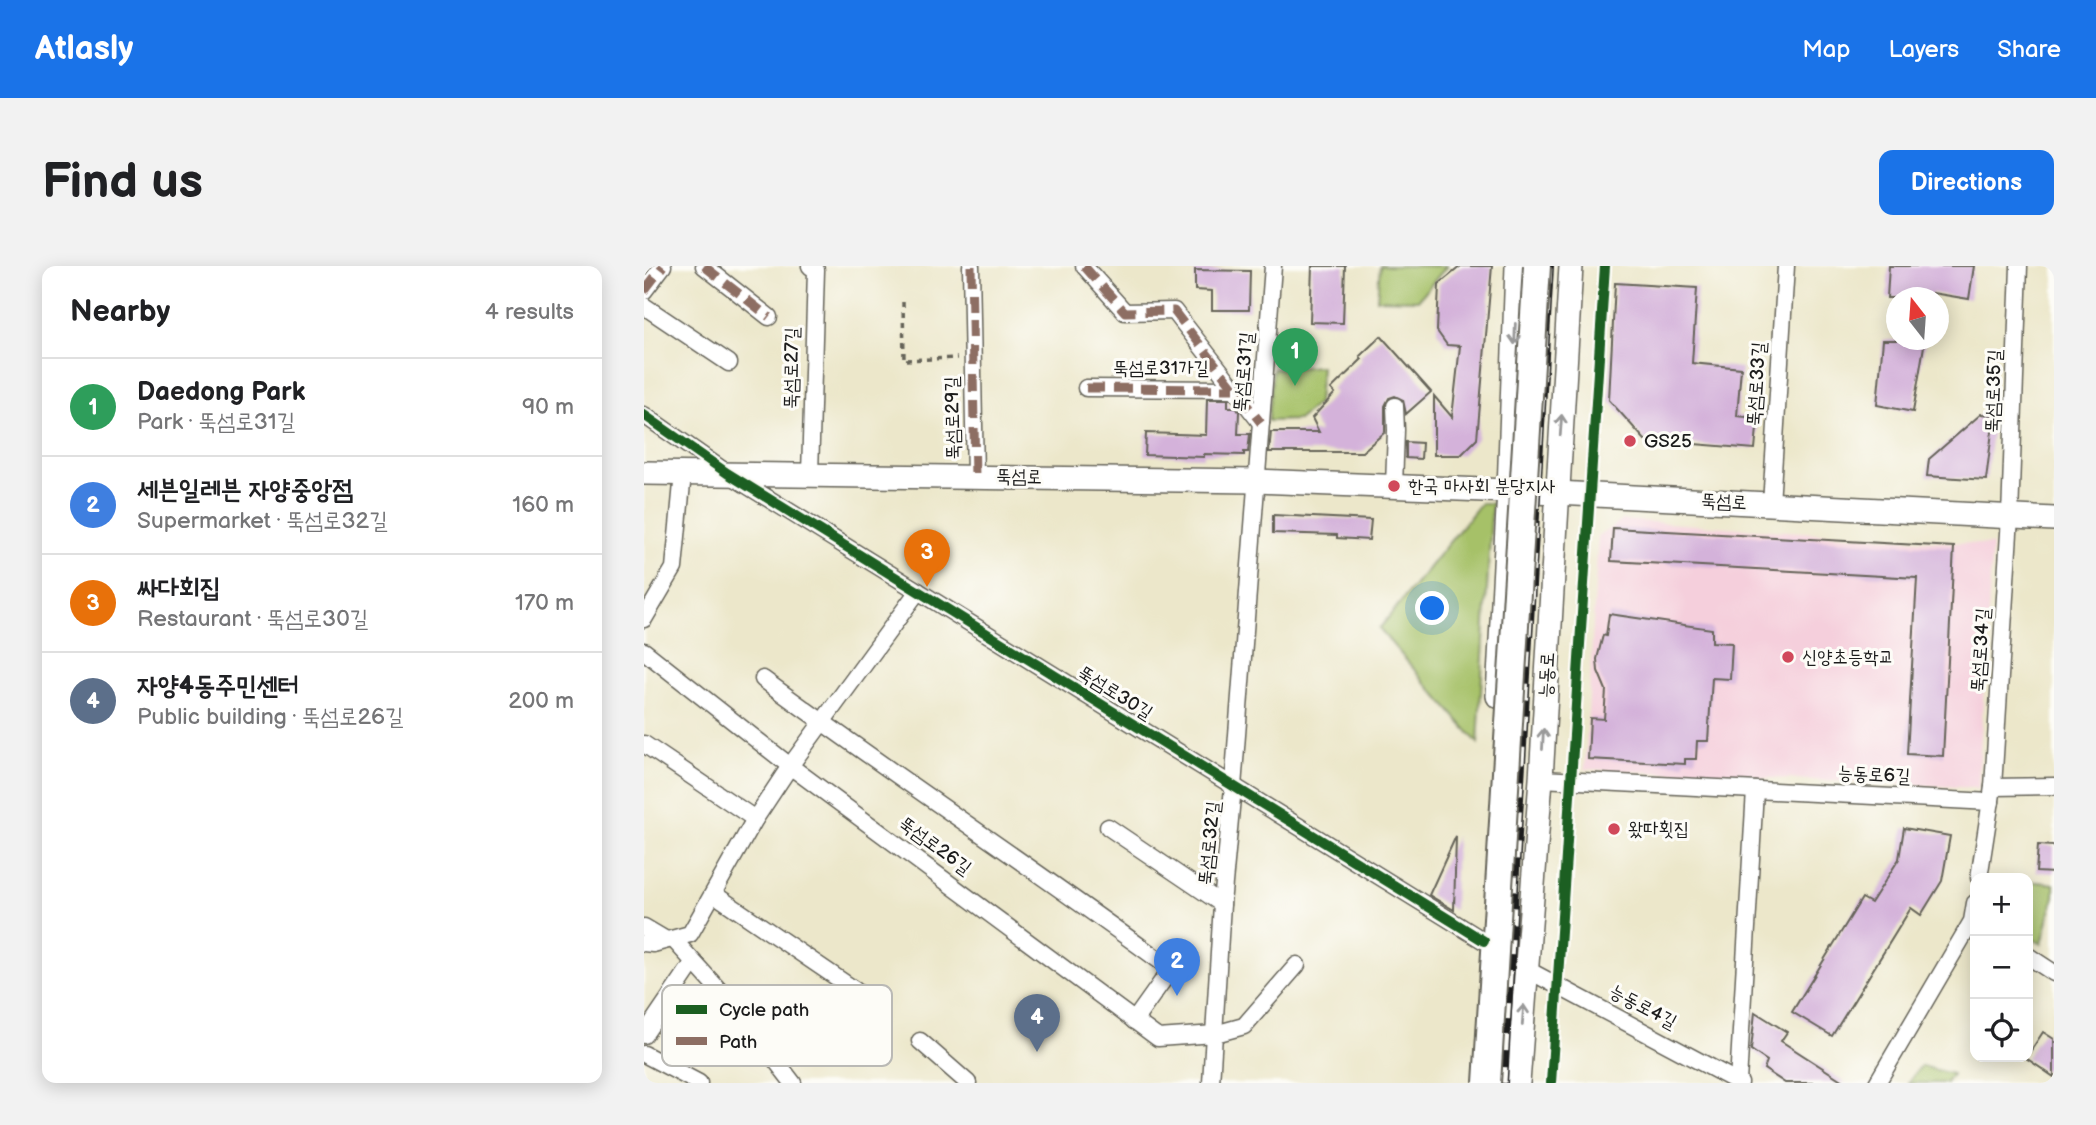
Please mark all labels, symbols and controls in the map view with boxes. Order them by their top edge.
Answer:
text: Atlasly [35,29,133,69]
text: Map [1802,35,1850,64]
text: Layers [1888,35,1959,64]
text: Share [1997,35,2061,64]
button: Directions [1879,150,2054,215]
text: Find us [42,153,203,212]
north arrow [1886,287,1949,350]
text: Nearby [70,294,170,330]
text: 4 results [485,298,574,326]
one-way arrow [1508,322,1521,345]
street label: 뚝섬로27길 [780,327,804,409]
pin: 1 [1272,328,1318,386]
street label: 뚝섬로31길 [1229,331,1259,413]
street label: 뚝섬로33길 [1743,341,1771,427]
street label: 뚝섬로35길 [1981,349,2007,433]
street label: 뚝섬로31가길 [1113,357,1209,380]
street label: 뚝섬로29길 [941,376,965,460]
text: Daedong Park [137,377,305,408]
text: 1 [88,393,98,421]
text: 90 m [522,393,574,421]
text: Park · 뚝섬로31길 [137,408,295,436]
one-way arrow [1555,414,1568,437]
place label: GS25 [1644,430,1692,453]
marker: GS25 [1622,433,1638,449]
street label: 뚝섬로 [996,465,1042,489]
text: 세븐일레븐 자양중앙점 [137,475,353,506]
place label: 한국 마사회 분당지사 [1408,475,1556,498]
marker: 한국 마사회 분당지사 [1386,478,1402,494]
street label: 뚝섬로 [1700,489,1748,515]
text: 2 [86,491,100,519]
text: 160 m [512,491,574,519]
text: Supermarket · 뚝섬로32길 [137,507,388,535]
pin: 3 [904,529,950,587]
text: 싸다회집 [137,573,221,604]
text: 3 [86,589,100,617]
text: 170 m [515,589,574,617]
your location [1415,591,1449,625]
text: Restaurant · 뚝섬로30길 [137,605,368,633]
street label: 뚝섬로34길 [1967,607,1995,693]
place label: 신양초등학교 [1802,646,1894,669]
marker: 신양초등학교 [1780,649,1796,665]
street label: 능동로 [1534,651,1560,699]
street label: 뚝섬로30길 [1073,661,1157,725]
text: 자양4동주민센터 [137,671,299,702]
text: 4 [86,687,100,715]
text: 200 m [508,687,574,715]
text: Public building · 뚝섬로26길 [137,703,404,731]
one-way arrow [1537,728,1550,751]
street label: 능동로6길 [1837,762,1911,788]
street label: 뚝섬로32길 [1194,800,1226,886]
street label: 뚝섬로26길 [894,812,976,880]
place label: 왔따횟집 [1628,818,1689,841]
marker: 왔따횟집 [1606,821,1622,837]
map controls [1970,873,2033,1062]
button: + [1970,873,2033,936]
button: − [1970,936,2033,999]
pin: 2 [1154,938,1200,996]
street label: 능동로4길 [1605,980,1681,1034]
legend [662,985,892,1066]
pin: 4 [1014,994,1060,1052]
text: Cycle path [719,999,809,1022]
button: locate [1970,999,2033,1062]
one-way arrow [1517,1004,1530,1027]
text: Path [719,1031,757,1054]

